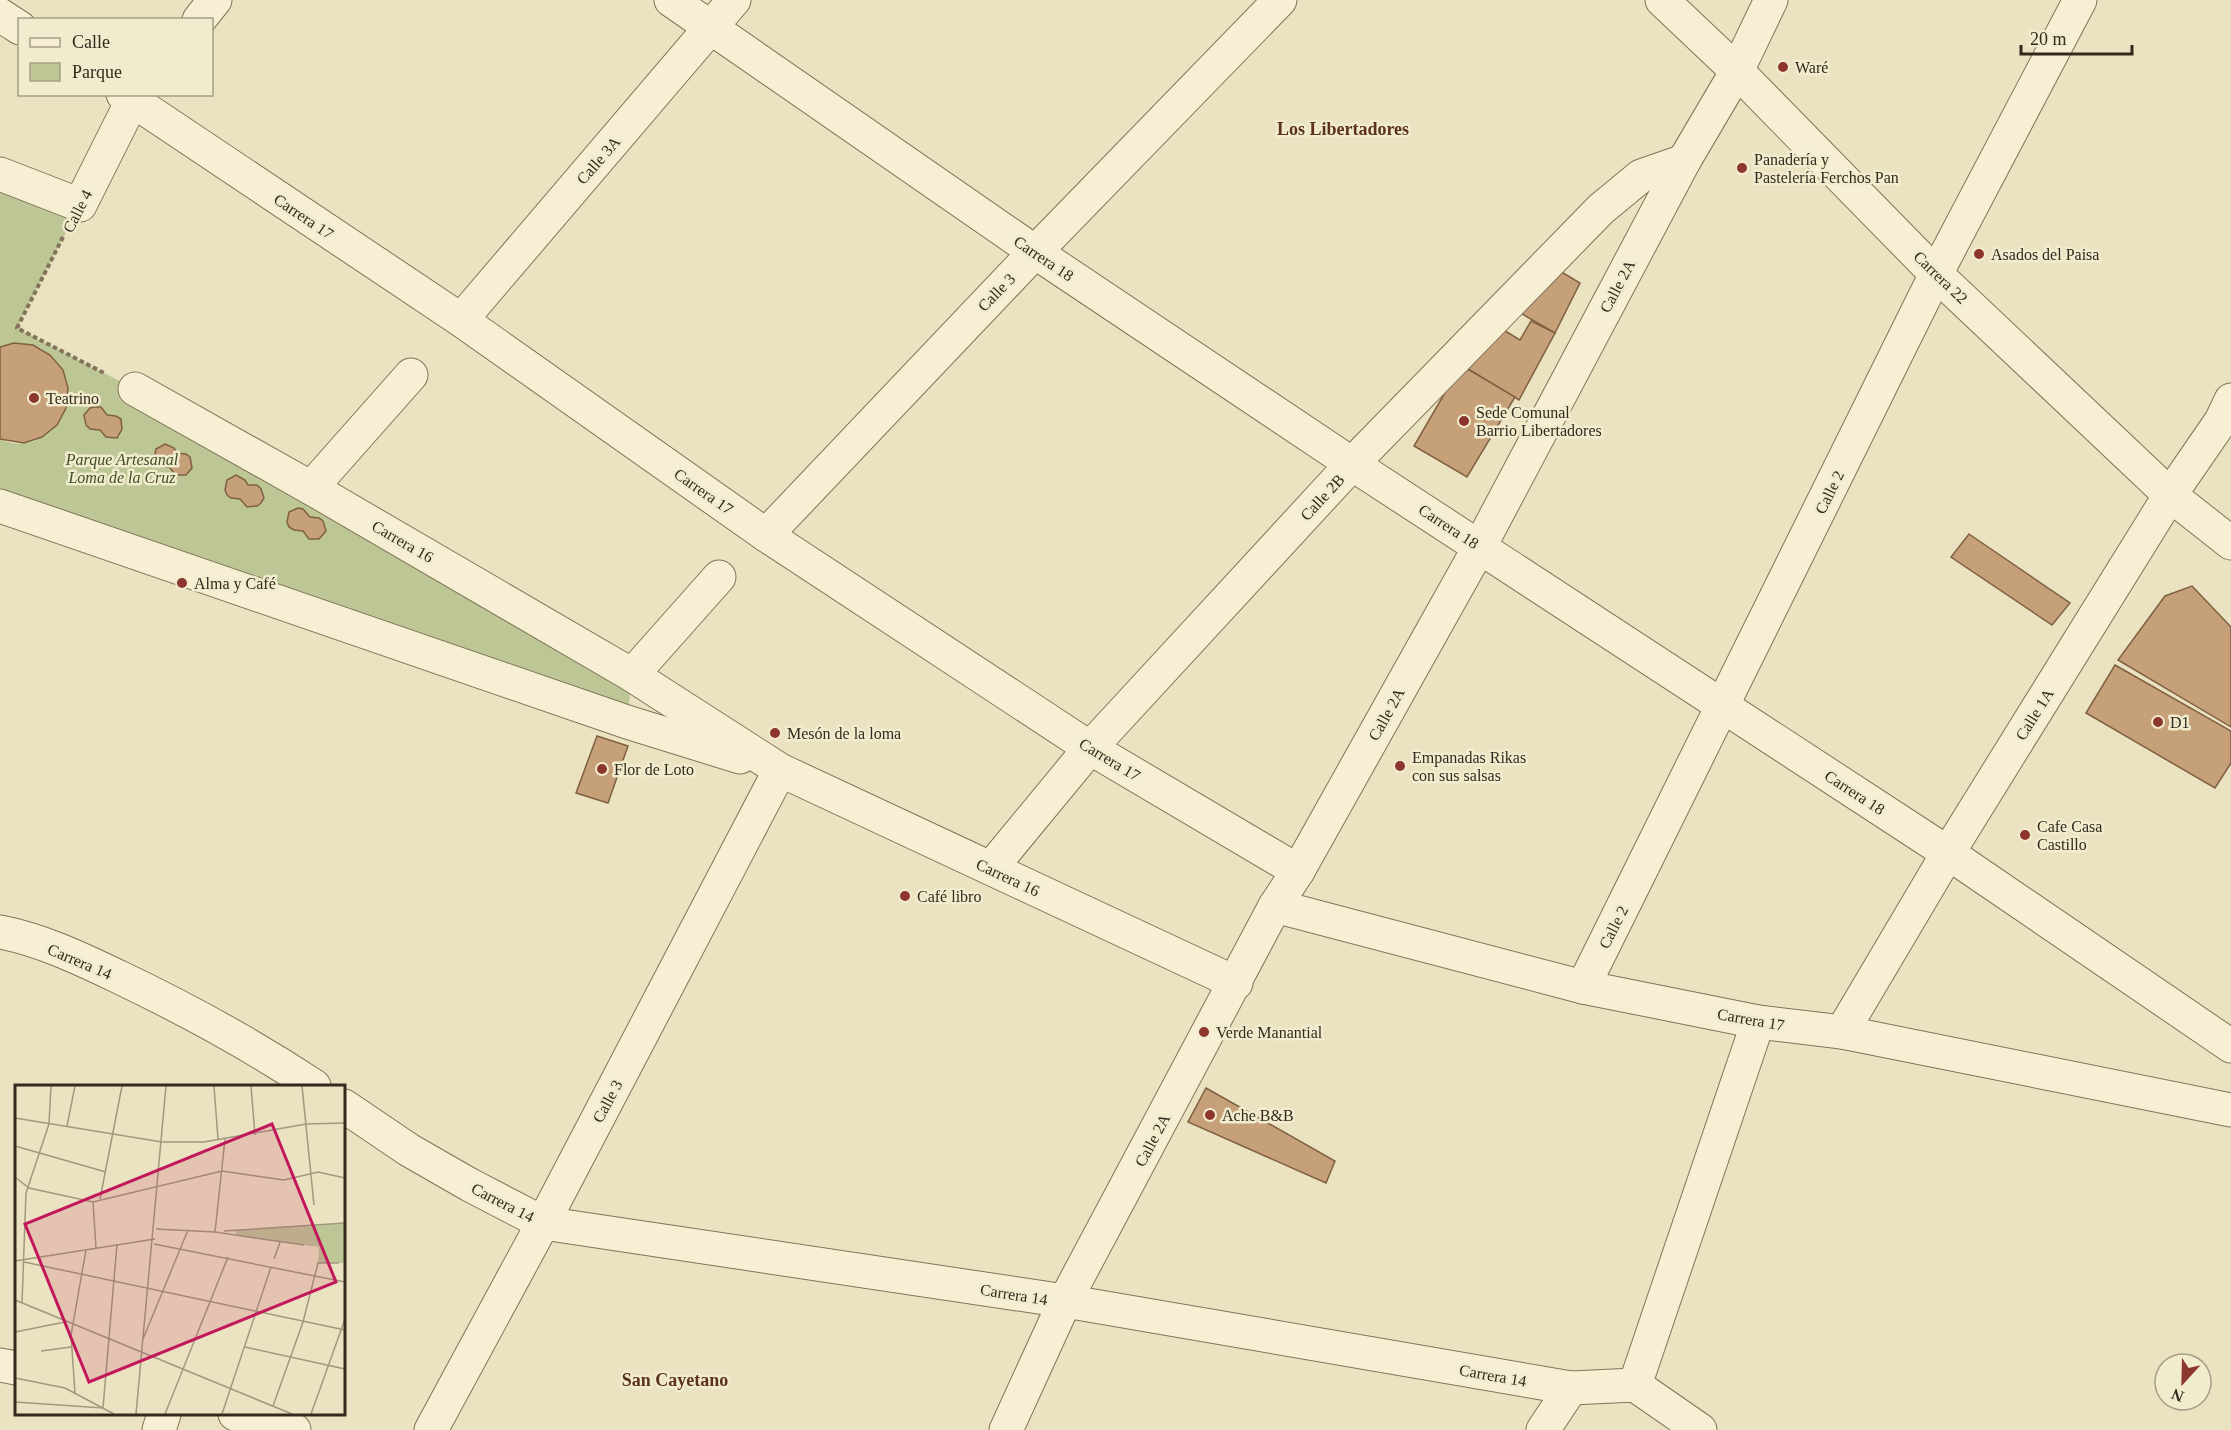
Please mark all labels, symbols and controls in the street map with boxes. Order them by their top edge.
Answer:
legend [18,18,213,96]
scale bar [2021,18,2132,56]
text: 20 m [2030,29,2067,49]
text: Calle [72,32,110,52]
place label: Waré [1795,59,1828,76]
marker: Waré [1776,60,1790,74]
text: Parque [72,62,122,82]
district label: Los Libertadores [1277,119,1409,139]
street label: Calle 3A [573,133,624,188]
place label: Panadería y Pastelería Ferchos Pan [1754,151,1899,186]
marker: Panadería y Pastelería Ferchos Pan [1735,161,1749,175]
street label: Calle 4 [59,187,95,235]
street label: Carrera 17 [271,190,337,242]
street label: Carrera 18 [1011,232,1077,284]
place label: Asados del Paisa [1991,246,2099,263]
marker: Asados del Paisa [1972,247,1986,261]
street label: Carrera 22 [1910,248,1971,307]
street label: Calle 2A [1596,257,1639,316]
street label: Calle 3 [974,270,1018,315]
place label: Teatrino [46,390,99,407]
marker: Teatrino [27,391,41,405]
place label: Sede Comunal Barrio Libertadores [1476,404,1602,439]
marker: Sede Comunal Barrio Libertadores [1457,414,1471,428]
park label: Parque Artesanal Loma de la Cruz [65,451,179,486]
street label: Carrera 17 [671,465,736,518]
street label: Calle 2 [1812,468,1847,517]
street label: Calle 2B [1297,471,1348,524]
street label: Carrera 18 [1416,501,1482,552]
street label: Carrera 16 [369,517,436,566]
place label: Alma y Café [194,575,276,593]
marker: Alma y Café [175,576,189,590]
street label: Calle 2A [1365,685,1408,743]
street label: Calle 1A [2012,685,2057,743]
place label: D1 [2170,714,2190,731]
marker: D1 [2151,715,2165,729]
place label: Mesón de la loma [787,725,901,742]
marker: Mesón de la loma [768,726,782,740]
street label: Carrera 17 [1076,735,1143,784]
place label: Empanadas Rikas con sus salsas [1412,749,1526,784]
marker: Empanadas Rikas con sus salsas [1393,759,1407,773]
place label: Flor de Loto [614,761,694,778]
marker: Flor de Loto [595,762,609,776]
street label: Carrera 18 [1822,767,1888,818]
place label: Cafe Casa Castillo [2037,818,2102,853]
marker: Cafe Casa Castillo [2018,828,2032,842]
street label: Carrera 16 [973,855,1042,900]
place label: Café libro [917,888,981,905]
marker: Café libro [898,889,912,903]
street label: Calle 2 [1595,903,1631,951]
street label: Carrera 14 [45,940,114,983]
street label: Carrera 17 [1716,1005,1786,1034]
place label: Verde Manantial [1216,1024,1323,1041]
marker: Verde Manantial [1197,1025,1211,1039]
street label: Calle 3 [589,1077,626,1125]
inset map [15,1085,345,1415]
place label: Ache B&B [1222,1107,1294,1124]
marker: Ache B&B [1203,1108,1217,1122]
street label: Calle 2A [1131,1111,1174,1170]
street label: Carrera 14 [469,1179,537,1225]
street label: Carrera 14 [979,1281,1049,1308]
north arrow [2153,1352,2213,1412]
street label: Carrera 14 [1458,1361,1528,1390]
district label: San Cayetano [622,1370,728,1390]
text: N [2169,1385,2186,1405]

